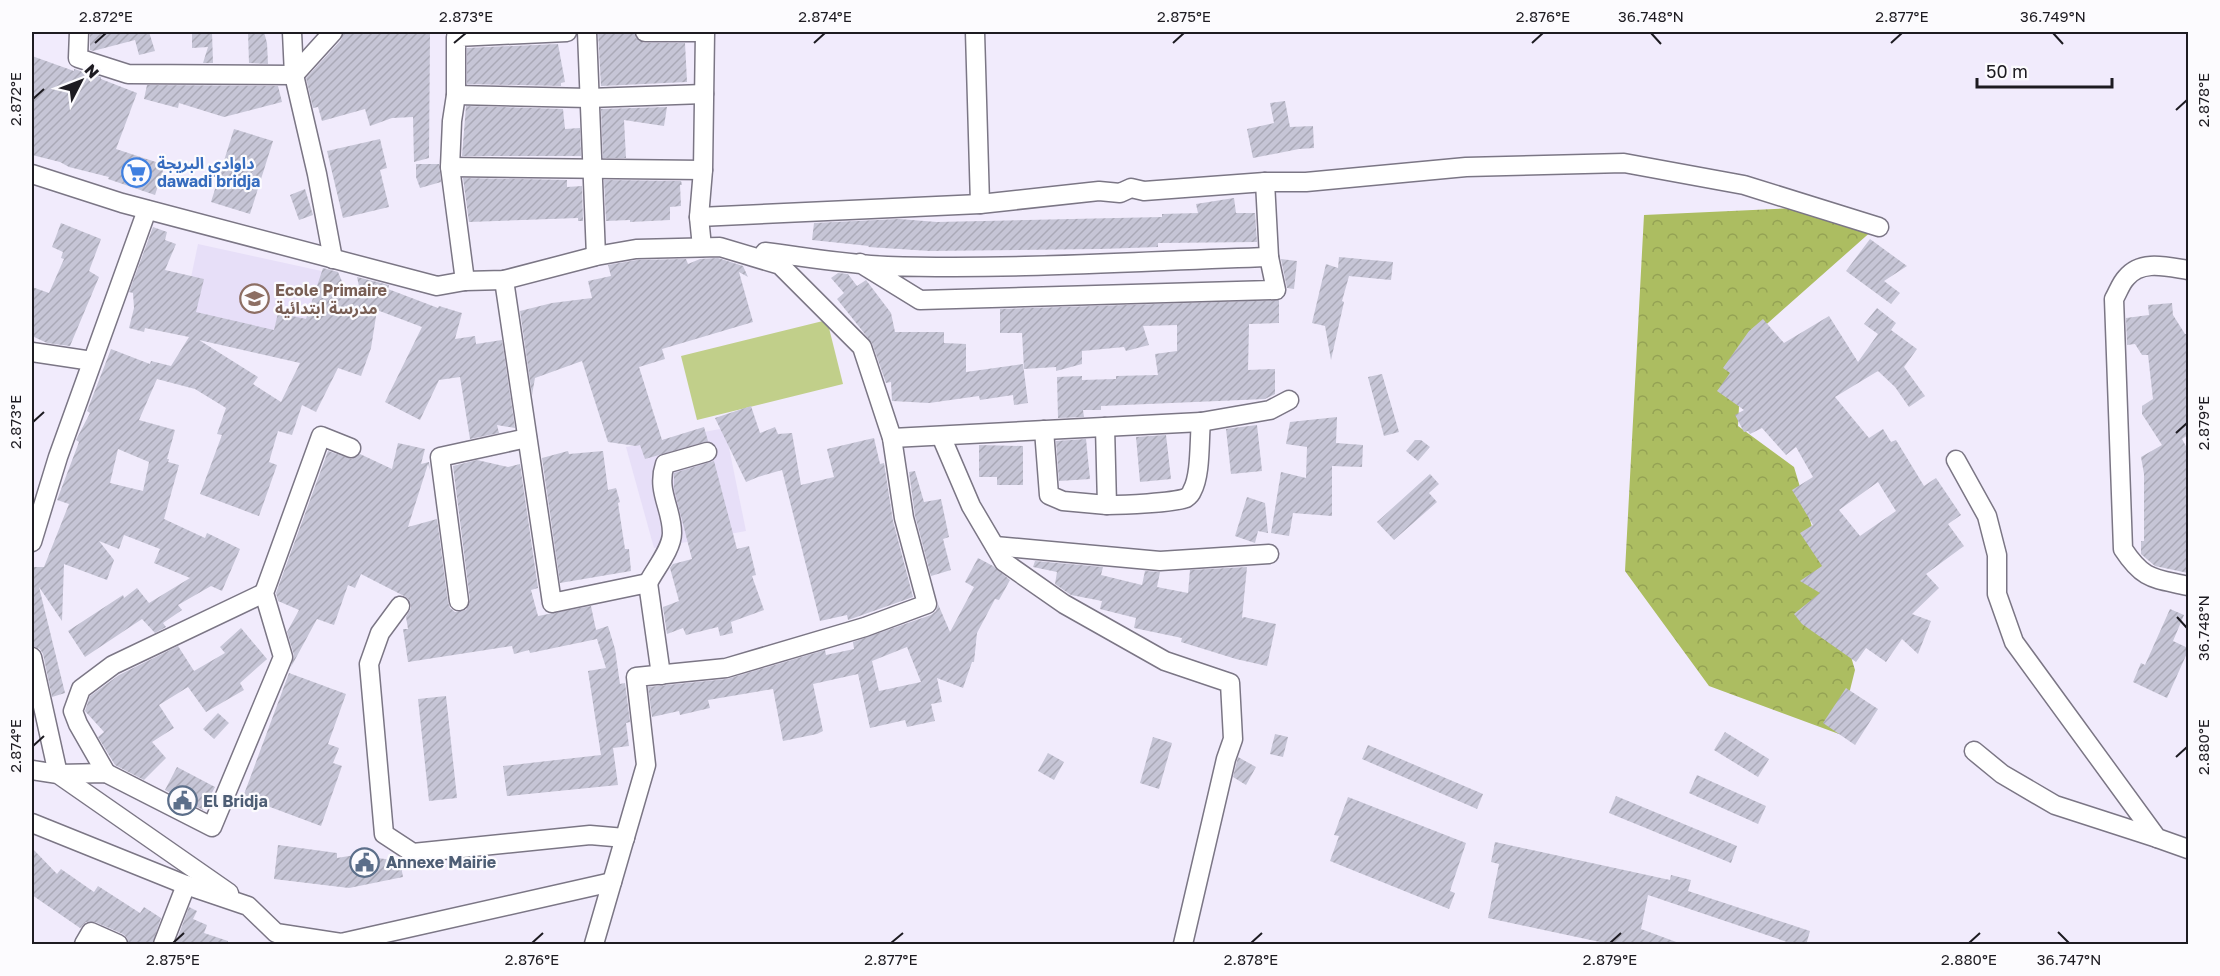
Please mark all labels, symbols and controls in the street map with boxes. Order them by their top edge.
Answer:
text: 2.872°E [79,7,133,25]
text: 2.873°E [439,7,493,25]
text: 2.874°E [798,7,852,25]
text: 2.875°E [1157,7,1211,25]
text: 2.876°E [1516,7,1570,25]
text: 36.748°N [1618,7,1684,25]
text: 2.877°E [1875,7,1929,25]
text: 36.749°N [2020,7,2086,25]
north arrow [51,51,111,111]
scale bar [1977,51,2112,89]
text: N [81,60,104,82]
text: 50 m [1986,60,2028,82]
text: 2.872°E [6,72,24,126]
text: 2.878°E [2194,73,2212,127]
place label: داوادي البريجة dawadi bridja [157,153,260,191]
supermarket icon: داوادي البريجة dawadi bridja [120,156,152,188]
place label: Ecole Primaire مدرسة ابتدائية [275,280,387,318]
school or university icon: Ecole Primaire مدرسة ابتدائية [238,283,270,315]
text: 2.873°E [6,395,24,449]
text: 2.879°E [2194,396,2212,450]
text: 36.748°N [2194,595,2212,661]
text: 2.874°E [6,719,24,773]
text: 2.880°E [2194,719,2212,775]
public building icon: El Bridja [166,785,198,817]
place label: El Bridja [203,791,268,811]
public building icon: Annexe Mairie [349,846,381,878]
place label: Annexe Mairie [386,852,496,872]
text: 2.875°E [146,950,200,968]
text: 2.876°E [505,950,559,968]
text: 2.877°E [864,950,918,968]
text: 2.878°E [1224,950,1278,968]
text: 2.879°E [1583,950,1637,968]
text: 2.880°E [1941,950,1997,968]
text: 36.747°N [2037,950,2101,968]

